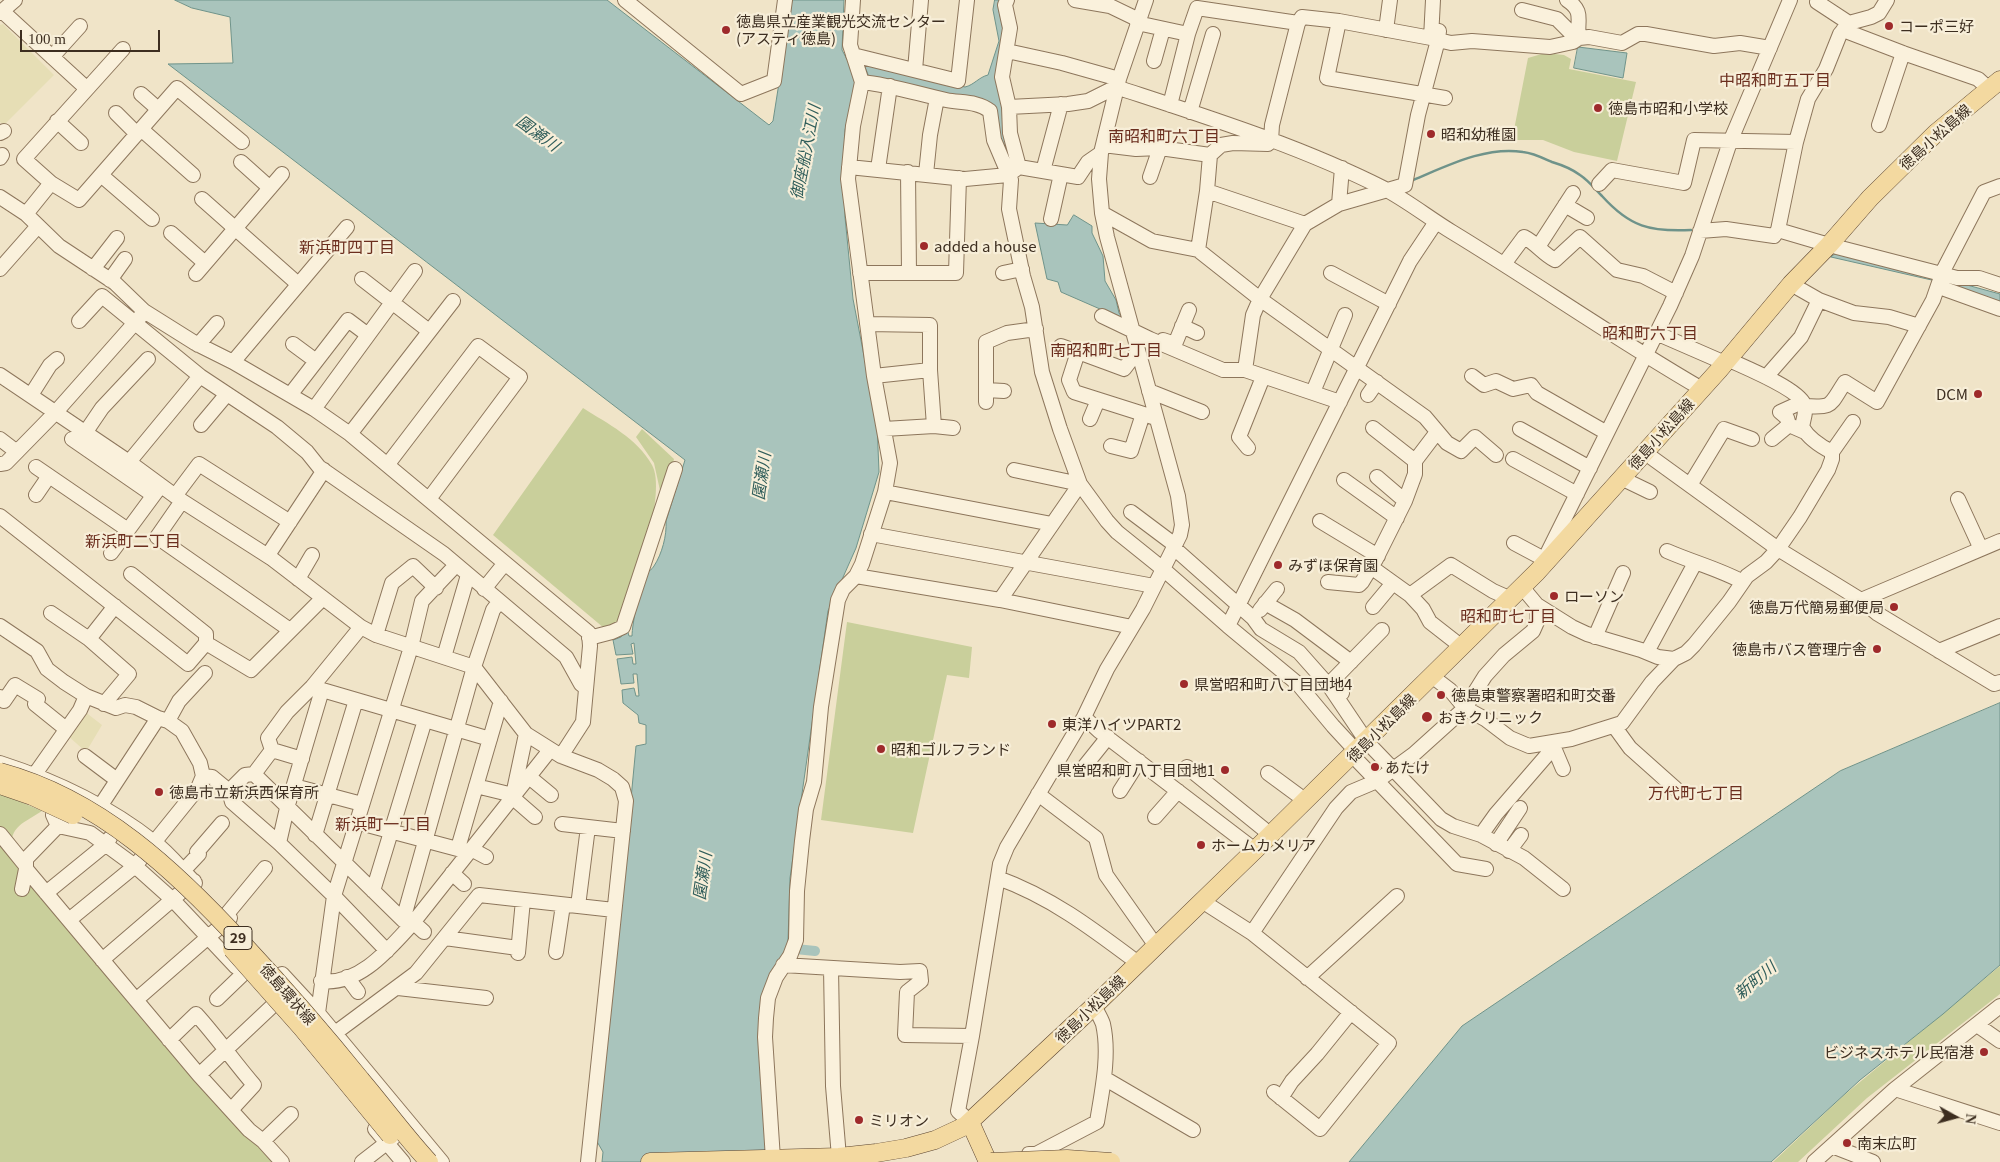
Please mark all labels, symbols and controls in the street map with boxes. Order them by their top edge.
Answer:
place label: 徳島県立産業観光交流センター (アスティ徳島) [736,12,946,47]
place label: コーポ三好 [1899,17,1974,35]
scale bar [22,20,162,52]
marker: コーポ三好 [1883,20,1895,32]
marker: 徳島県立産業観光交流センター (アスティ徳島) [720,24,732,36]
text: 100 m [28,31,66,47]
district label: 中昭和町五丁目 [1719,70,1831,90]
place label: 徳島市昭和小学校 [1608,99,1728,117]
street label: 徳島小松島線 [1896,100,1974,174]
marker: 徳島市昭和小学校 [1592,102,1604,114]
water label: 御座船入江川 [786,103,824,201]
water label: 園瀬川 [513,111,563,155]
place label: 昭和幼稚園 [1441,125,1516,143]
district label: 南昭和町六丁目 [1108,126,1220,146]
marker: 昭和幼稚園 [1425,128,1437,140]
district label: 新浜町四丁目 [299,237,395,257]
place label: added a house [934,237,1036,255]
marker: added a house [918,240,930,252]
district label: 昭和町六丁目 [1602,323,1698,343]
district label: 南昭和町七丁目 [1050,340,1162,360]
place label: DCM [1936,385,1968,403]
marker: DCM [1972,388,1984,400]
street label: 徳島小松島線 [1624,395,1698,473]
water label: 園瀬川 [748,451,774,501]
district label: 新浜町二丁目 [85,531,181,551]
place label: みずほ保育園 [1288,556,1378,574]
marker: みずほ保育園 [1272,559,1284,571]
place label: ローソン [1564,587,1624,605]
marker: ローソン [1548,590,1560,602]
place label: 徳島万代簡易郵便局 [1749,598,1884,616]
marker: 徳島万代簡易郵便局 [1888,601,1900,613]
district label: 昭和町七丁目 [1460,606,1556,626]
place label: 徳島市バス管理庁舎 [1732,640,1867,658]
marker: 徳島市バス管理庁舎 [1871,643,1883,655]
place label: 県営昭和町八丁目団地4 [1194,675,1352,693]
marker: 県営昭和町八丁目団地4 [1178,678,1190,690]
place label: 徳島東警察署昭和町交番 [1451,686,1616,704]
marker: 徳島東警察署昭和町交番 [1435,689,1447,701]
street label: 徳島小松島線 [1343,690,1419,766]
place label: おきクリニック [1438,708,1543,726]
marker: おきクリニック [1420,710,1434,724]
place label: 東洋ハイツPART2 [1062,715,1181,733]
marker: 東洋ハイツPART2 [1046,718,1058,730]
place label: 昭和ゴルフランド [891,740,1011,758]
marker: 昭和ゴルフランド [875,743,887,755]
place label: あたけ [1385,758,1430,776]
place label: 県営昭和町八丁目団地1 [1057,761,1215,779]
marker: あたけ [1369,761,1381,773]
marker: 県営昭和町八丁目団地1 [1219,764,1231,776]
place label: 徳島市立新浜西保育所 [169,783,319,801]
district label: 万代町七丁目 [1648,783,1744,803]
marker: 徳島市立新浜西保育所 [153,786,165,798]
district label: 新浜町一丁目 [335,814,431,834]
place label: ホームカメリア [1211,836,1316,854]
marker: ホームカメリア [1195,839,1207,851]
water label: 園瀬川 [689,851,715,901]
road number: 29 [224,926,252,950]
water label: 新町川 [1730,957,1780,1003]
street label: 徳島環状線 [257,960,319,1028]
street label: 徳島小松島線 [1051,971,1129,1047]
place label: ビジネスホテル民宿港 [1824,1043,1974,1061]
marker: ビジネスホテル民宿港 [1978,1046,1990,1058]
north arrow [1930,1092,1980,1142]
place label: ミリオン [869,1111,929,1129]
text: N [1962,1113,1978,1125]
marker: ミリオン [853,1114,865,1126]
place label: 南末広町 [1857,1134,1917,1152]
marker: 南末広町 [1841,1137,1853,1149]

